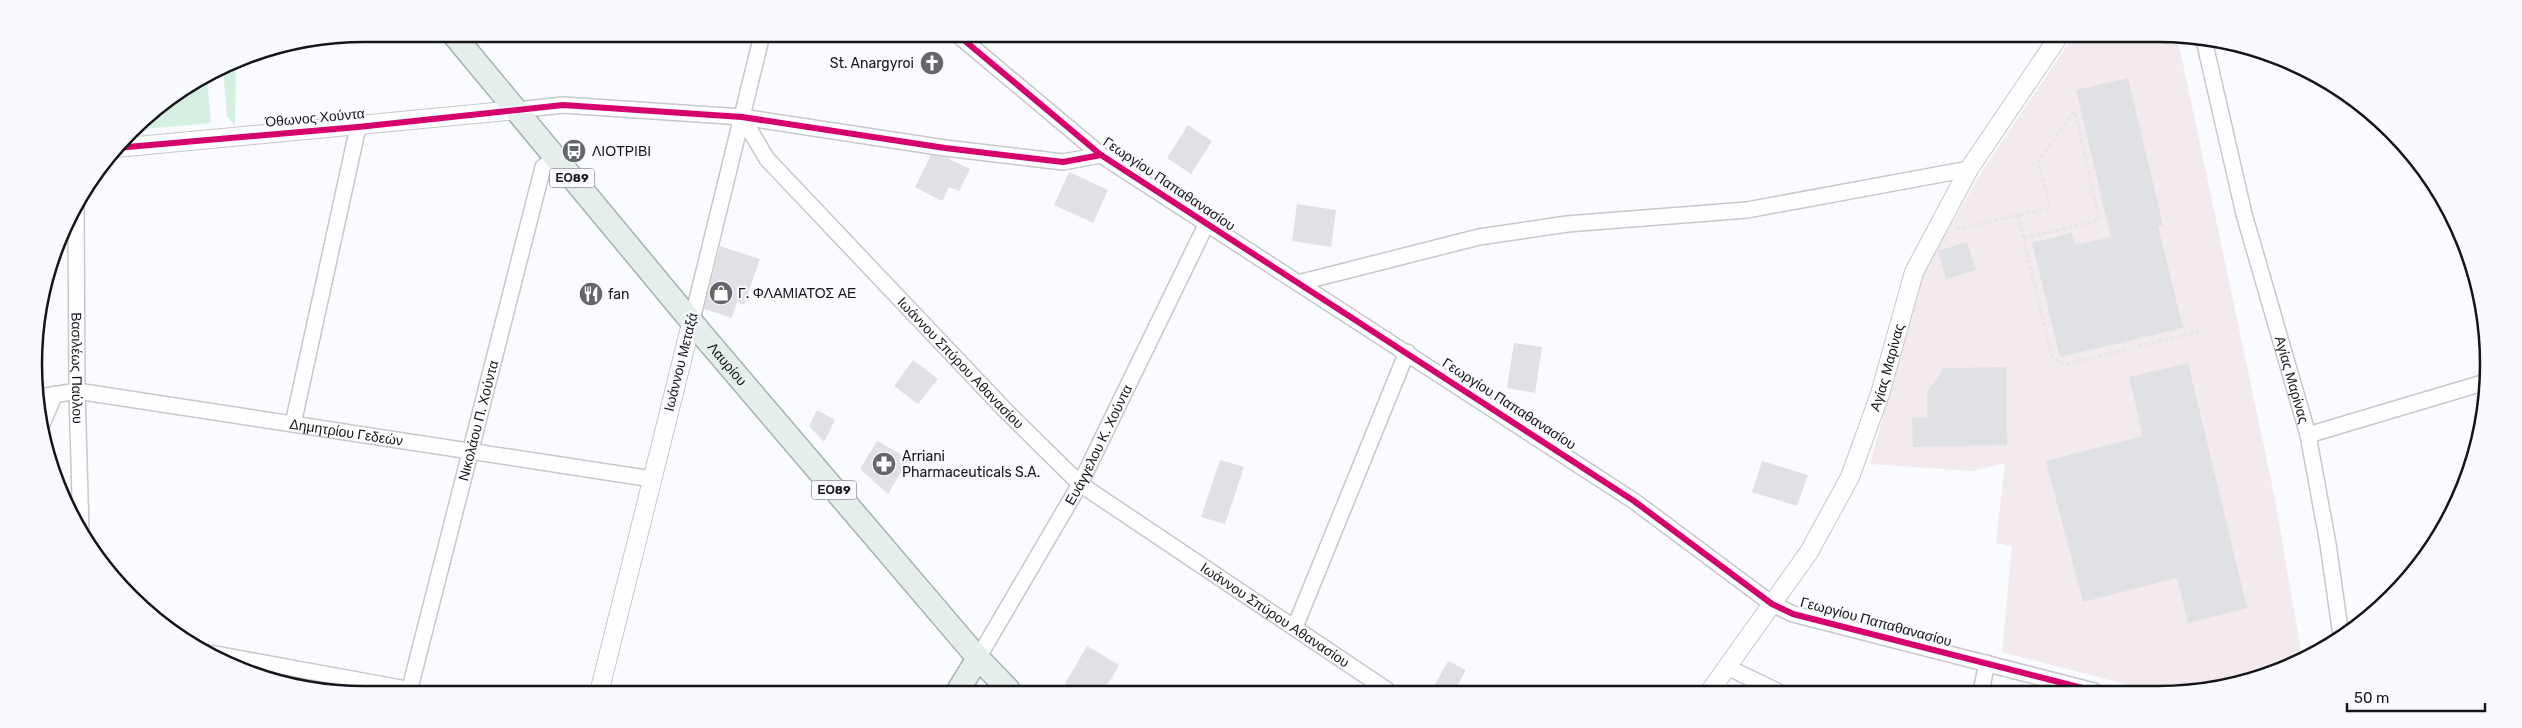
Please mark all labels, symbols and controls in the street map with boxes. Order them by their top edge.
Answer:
church icon: St. Anargyroi [919,50,945,76]
place label: St. Anargyroi [830,55,914,72]
street label: Όθωνος Χούντα [264,105,365,131]
street label: Γεωργίου Παπαθανασίου [1100,133,1238,235]
bus stop icon: ΛΙΟΤΡΙΒΙ [561,138,587,164]
place label: ΛΙΟΤΡΙΒΙ [592,143,651,160]
road number: ΕΟ89 [550,168,594,188]
shop icon: Γ. ΦΛΑΜΙΑΤΟΣ ΑΕ [708,280,734,306]
restaurant icon: fan [578,281,604,307]
place label: Γ. ΦΛΑΜΙΑΤΟΣ ΑΕ [738,285,856,302]
place label: fan [608,286,630,303]
street label: Ιωάννου Σπύρου Αθανασίου [894,293,1027,432]
street label: Ιωάννου Μεταξά [661,311,701,413]
street label: Βασιλέως Παύλου [68,312,86,424]
street label: Αγίας Μαρίνας [1866,321,1908,413]
street label: Αγίας Μαρίνας [2271,334,2313,426]
street label: Λαυρίου [704,339,750,389]
street label: Γεωργίου Παπαθανασίου [1439,354,1579,454]
street label: Νικολάου Π. Χούντα [455,359,502,483]
street label: Ευάγγελου Κ. Χούντα [1061,382,1136,508]
street label: Δημητρίου Γεδεών [289,415,404,449]
place label: Arriani Pharmaceuticals S.A. [902,448,1040,481]
pharmacy icon: Arriani Pharmaceuticals S.A. [871,451,897,477]
road number: ΕΟ89 [812,480,856,500]
street label: Ιωάννου Σπύρου Αθανασίου [1197,559,1353,671]
street label: Γεωργίου Παπαθανασίου [1799,594,1953,650]
scale bar [2347,680,2484,712]
text: 50 m [2354,689,2389,707]

